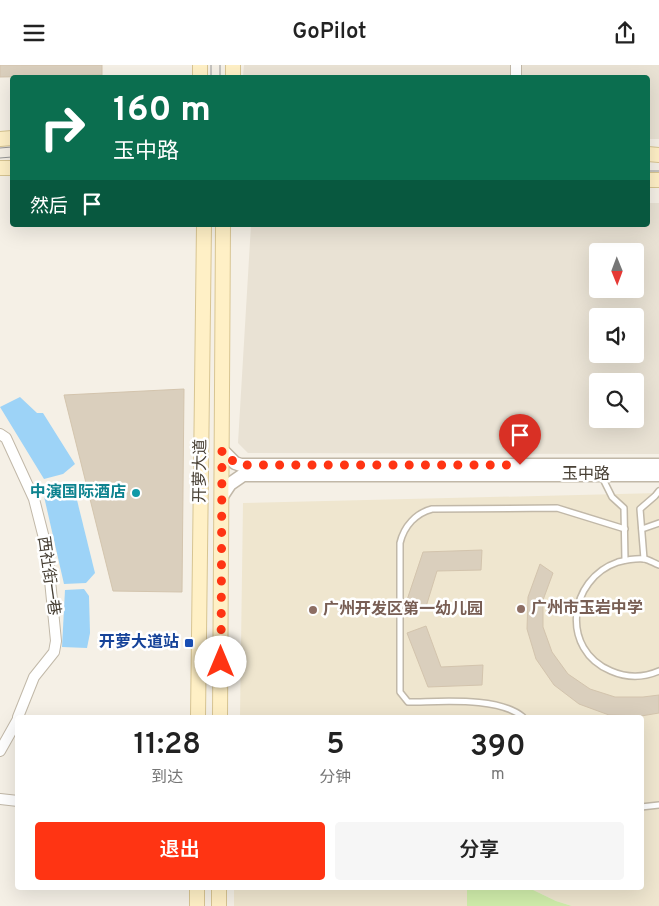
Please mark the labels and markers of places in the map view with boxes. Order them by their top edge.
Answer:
pin [499,414,541,465]
place label: 中演国际酒店 [30,483,126,503]
marker: 中演国际酒店 [130,487,142,499]
place label: 广州市玉岩中学 [531,598,643,619]
place label: 广州开发区第一幼儿园 [323,599,483,620]
marker: 广州市玉岩中学 [515,603,527,615]
marker: 广州开发区第一幼儿园 [307,604,319,616]
place label: 开萝大道站 [99,633,179,653]
marker: 开萝大道站 [183,637,195,649]

